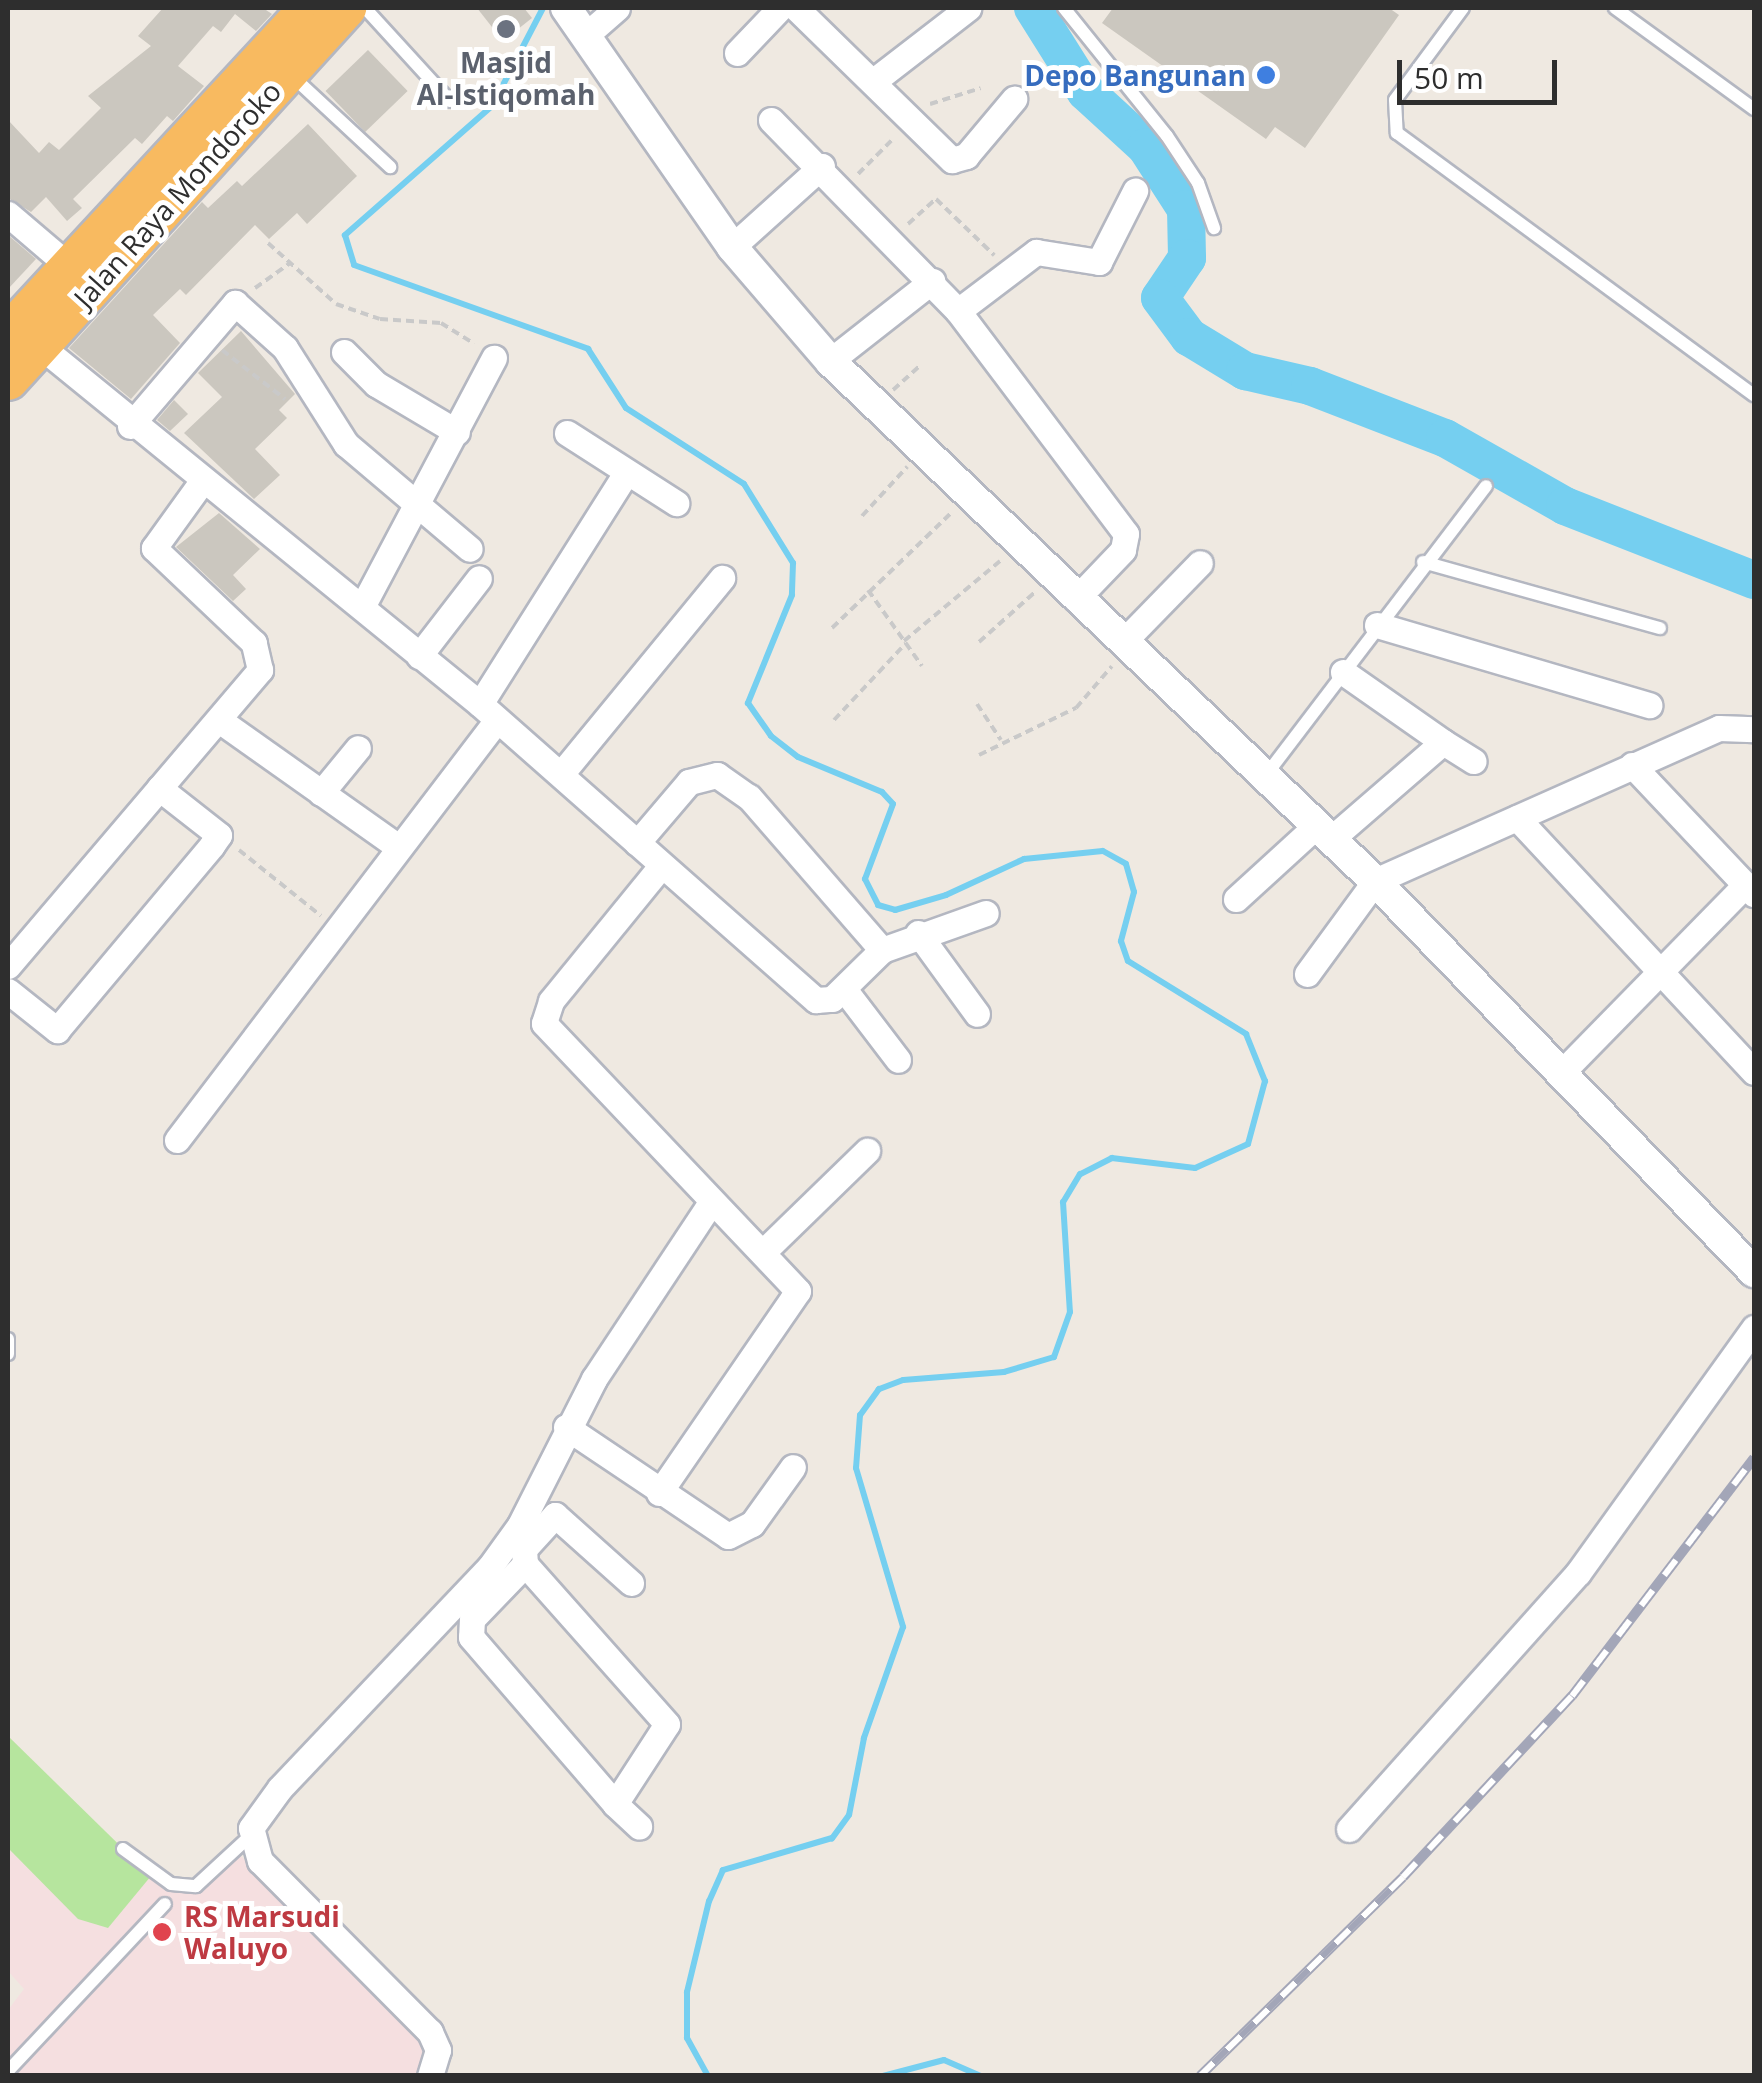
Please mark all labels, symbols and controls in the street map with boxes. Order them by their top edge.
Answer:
marker: Masjid Al-Istiqomah [495,18,517,40]
scale bar [1402,40,1562,102]
place label: Masjid Al-Istiqomah [417,45,595,111]
text: 50 m [1414,57,1484,98]
place label: Depo Bangunan [1024,58,1246,92]
marker: Depo Bangunan [1255,64,1277,86]
street label: Jalan Raya Mondoroko [67,74,287,314]
place label: RS Marsudi Waluyo [184,1899,340,1965]
marker: RS Marsudi Waluyo [149,1919,175,1945]

